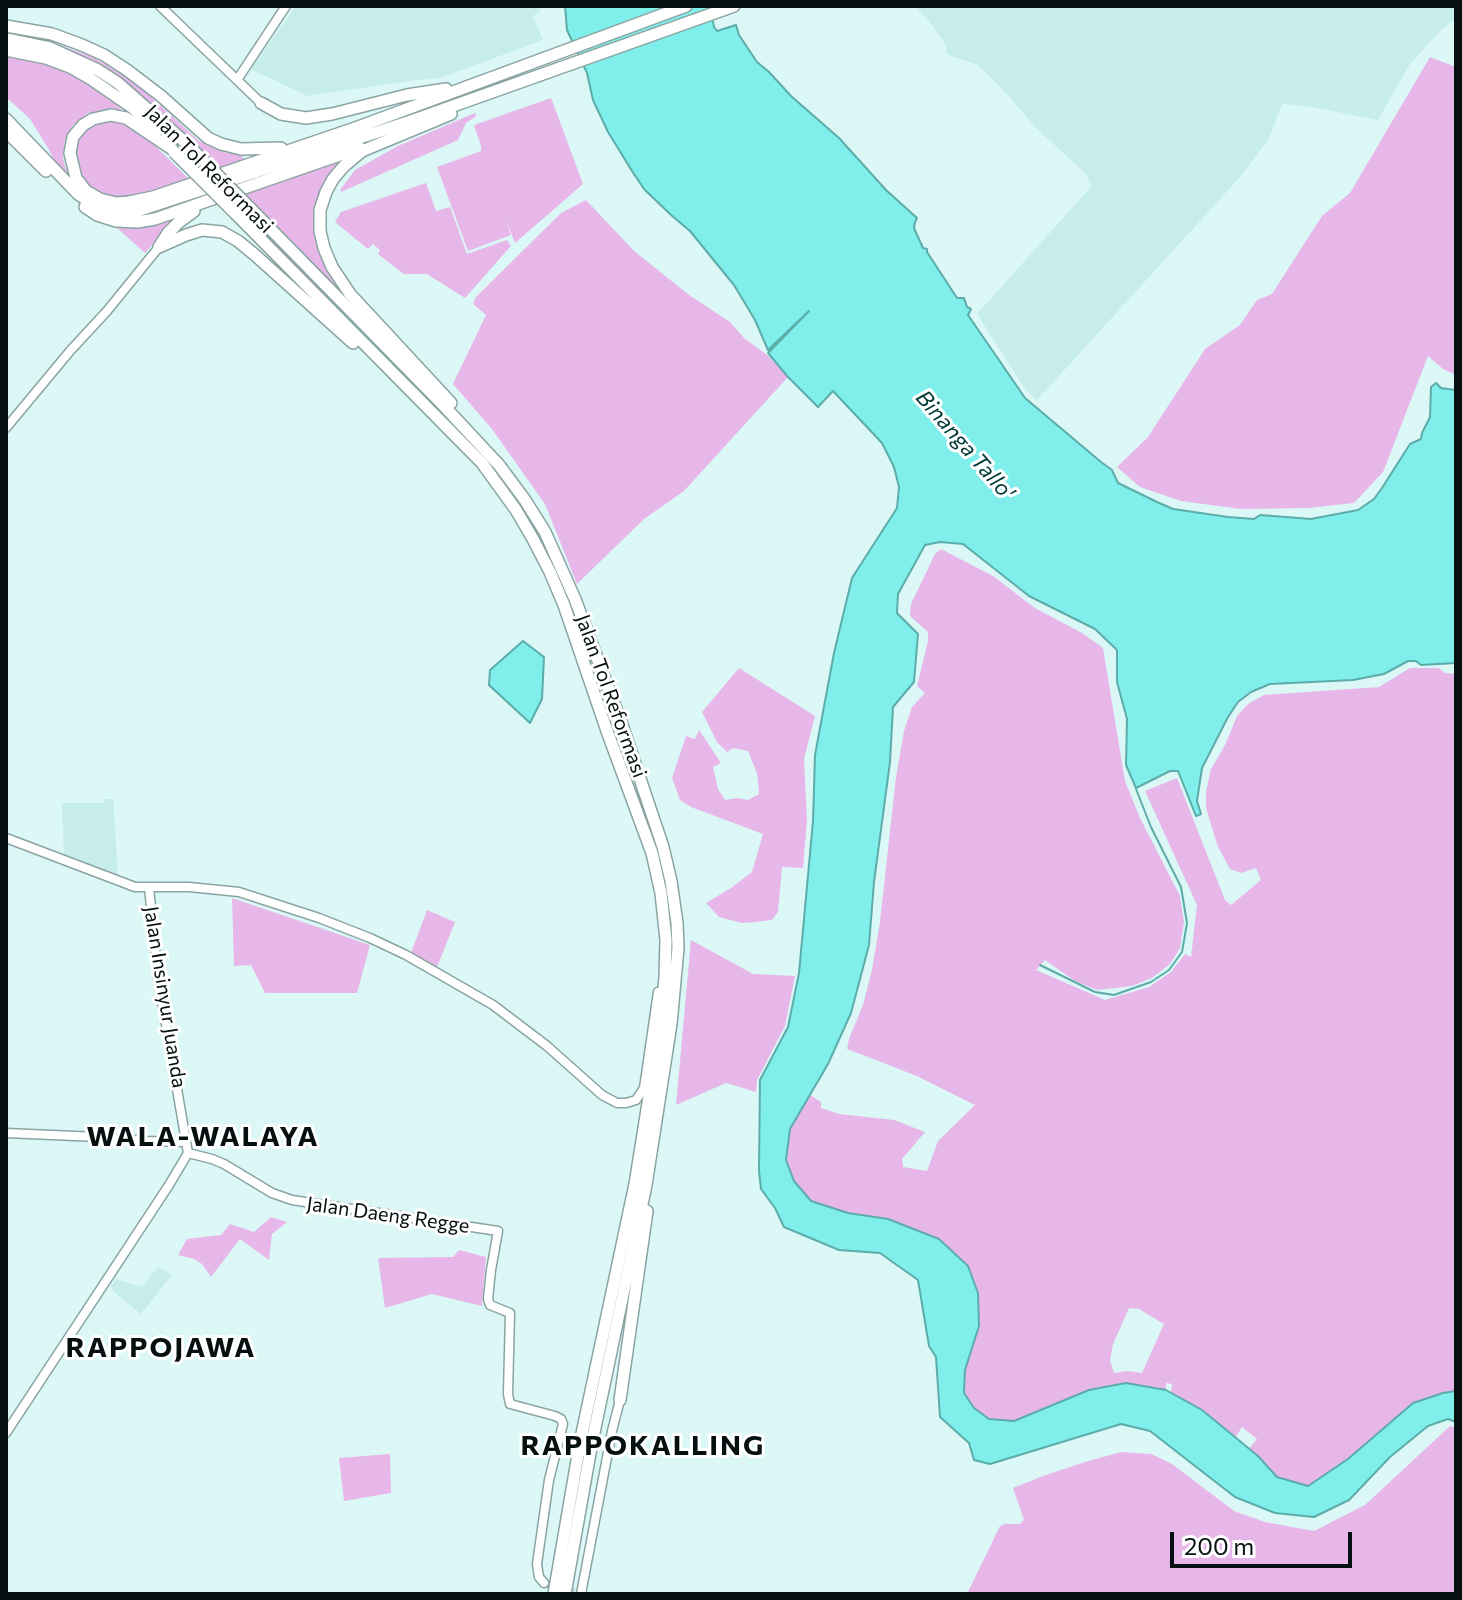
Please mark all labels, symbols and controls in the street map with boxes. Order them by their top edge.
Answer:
street label: Jalan Tol Reformasi [140,100,278,238]
water label: Binanga Tallo' [910,385,1020,505]
street label: Jalan Tol Reformasi [570,611,652,781]
street label: Jalan Insinyur Juanda [139,904,191,1090]
district label: WALA-WALAYA [86,1120,320,1154]
street label: Jalan Daeng Regge [305,1192,471,1238]
district label: RAPPOJAWA [66,1331,256,1365]
district label: RAPPOKALLING [520,1429,766,1463]
scale bar [1174,1516,1356,1566]
text: 200 m [1184,1531,1254,1560]

